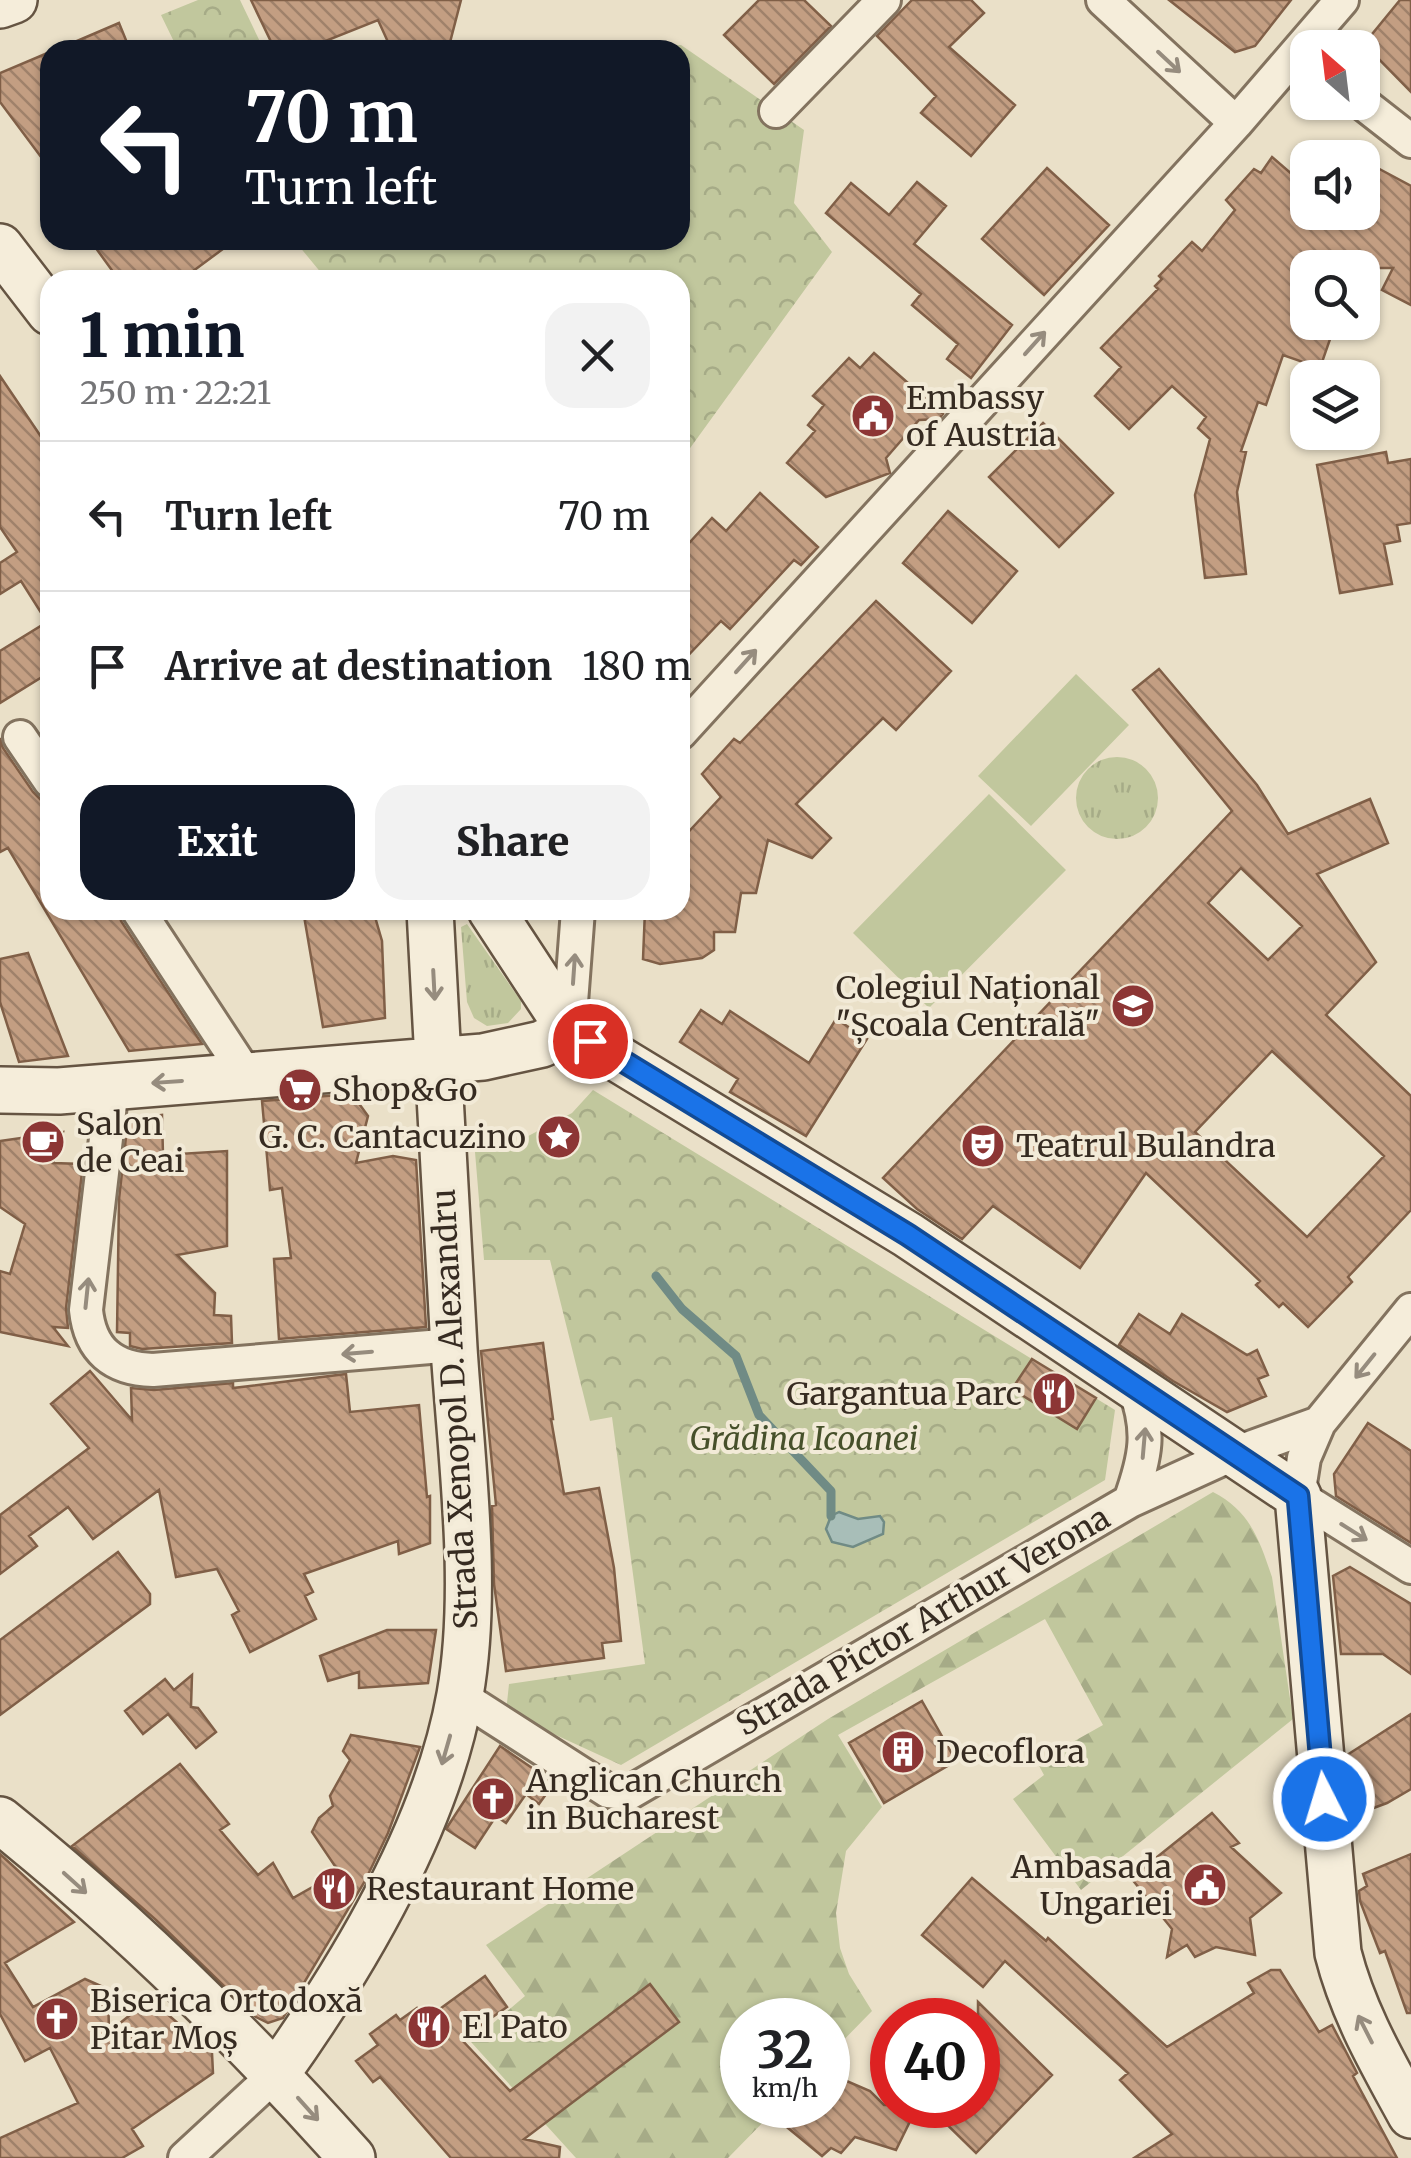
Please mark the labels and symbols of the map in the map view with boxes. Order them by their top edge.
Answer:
north arrow [1290,30,1380,120]
one-way arrow [1156,50,1181,73]
one-way arrow [1024,331,1047,356]
place label: Embassy of Austria [906,378,1056,455]
public building icon: Embassy of Austria [850,393,896,439]
one-way arrow [734,649,757,674]
one-way arrow [564,954,583,986]
place label: Colegiul Național "Școala Centrală" [836,968,1100,1045]
one-way arrow [425,969,444,1001]
school or university icon: Colegiul Național "Școala Centrală" [1110,983,1156,1029]
pin [548,999,633,1084]
supermarket icon: Shop&Go [277,1067,323,1113]
place label: Shop&Go [332,1070,477,1110]
one-way arrow [151,1073,184,1092]
place label: Salon de Ceai [76,1104,185,1181]
place icon: G. C. Cantacuzino [536,1114,582,1160]
place label: G. C. Cantacuzino [259,1117,526,1157]
cafe icon: Salon de Ceai [20,1119,66,1165]
theatre icon: Teatrul Bulandra [960,1123,1006,1169]
place label: Teatrul Bulandra [1016,1126,1276,1166]
street label: Strada Xenopol D. Alexandru [423,1188,487,1630]
one-way arrow [78,1277,97,1309]
one-way arrow [341,1344,373,1363]
one-way arrow [1354,1353,1376,1379]
restaurant icon: Gargantua Parc [1031,1371,1077,1417]
place label: Gargantua Parc [787,1374,1022,1414]
park label: Grădina Icoanei [690,1419,918,1459]
one-way arrow [1135,1428,1154,1460]
street label: Strada Pictor Arthur Verona [729,1498,1117,1744]
one-way arrow [1340,1522,1368,1542]
building icon: Decoflora [880,1729,926,1775]
place label: Decoflora [936,1732,1085,1772]
one-way arrow [436,1733,454,1765]
position arrow [1272,1747,1376,1851]
place label: Anglican Church in Bucharest [525,1761,782,1838]
church icon: Anglican Church in Bucharest [470,1776,516,1822]
place label: Ambasada Ungariei [1010,1847,1172,1924]
public building icon: Ambasada Ungariei [1182,1862,1228,1908]
restaurant icon: Restaurant Home [311,1866,357,1912]
place label: Restaurant Home [366,1869,634,1909]
one-way arrow [62,1871,87,1894]
place label: Biserica Ortodoxă Pitar Moș [90,1981,363,2058]
church icon: Biserica Ortodoxă Pitar Moș [34,1996,80,2042]
speed limit sign: 40 [870,1998,1000,2128]
restaurant icon: El Pato [406,2004,452,2050]
place label: El Pato [462,2007,568,2047]
one-way arrow [1355,2015,1374,2045]
one-way arrow [297,2096,320,2121]

